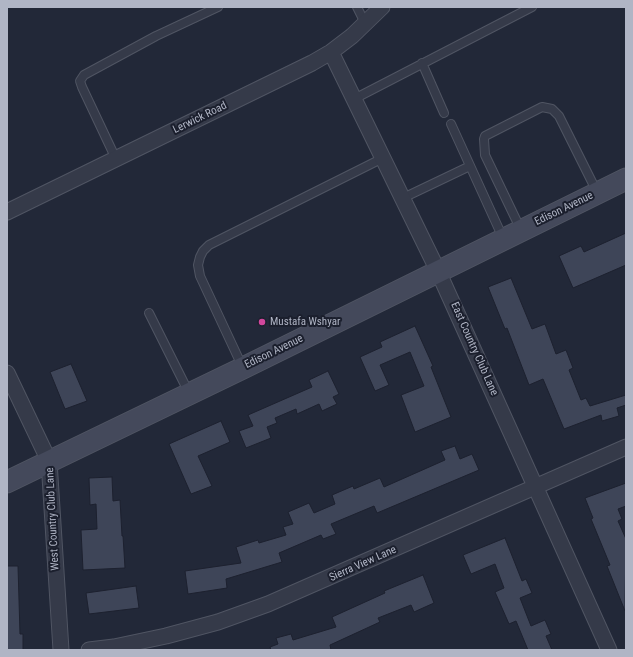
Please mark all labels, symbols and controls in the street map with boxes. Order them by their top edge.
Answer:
street label: Lerwick Road [171,99,229,137]
street label: Edison Avenue [533,189,595,229]
street label: East Country Club Lane [447,300,501,398]
place label: Mustafa Wshyar [270,315,340,329]
marker: Mustafa Wshyar [257,317,267,327]
street label: Edison Avenue [243,332,305,372]
street label: West Country Club Lane [44,467,62,571]
street label: Sierra View Lane [327,543,399,585]

